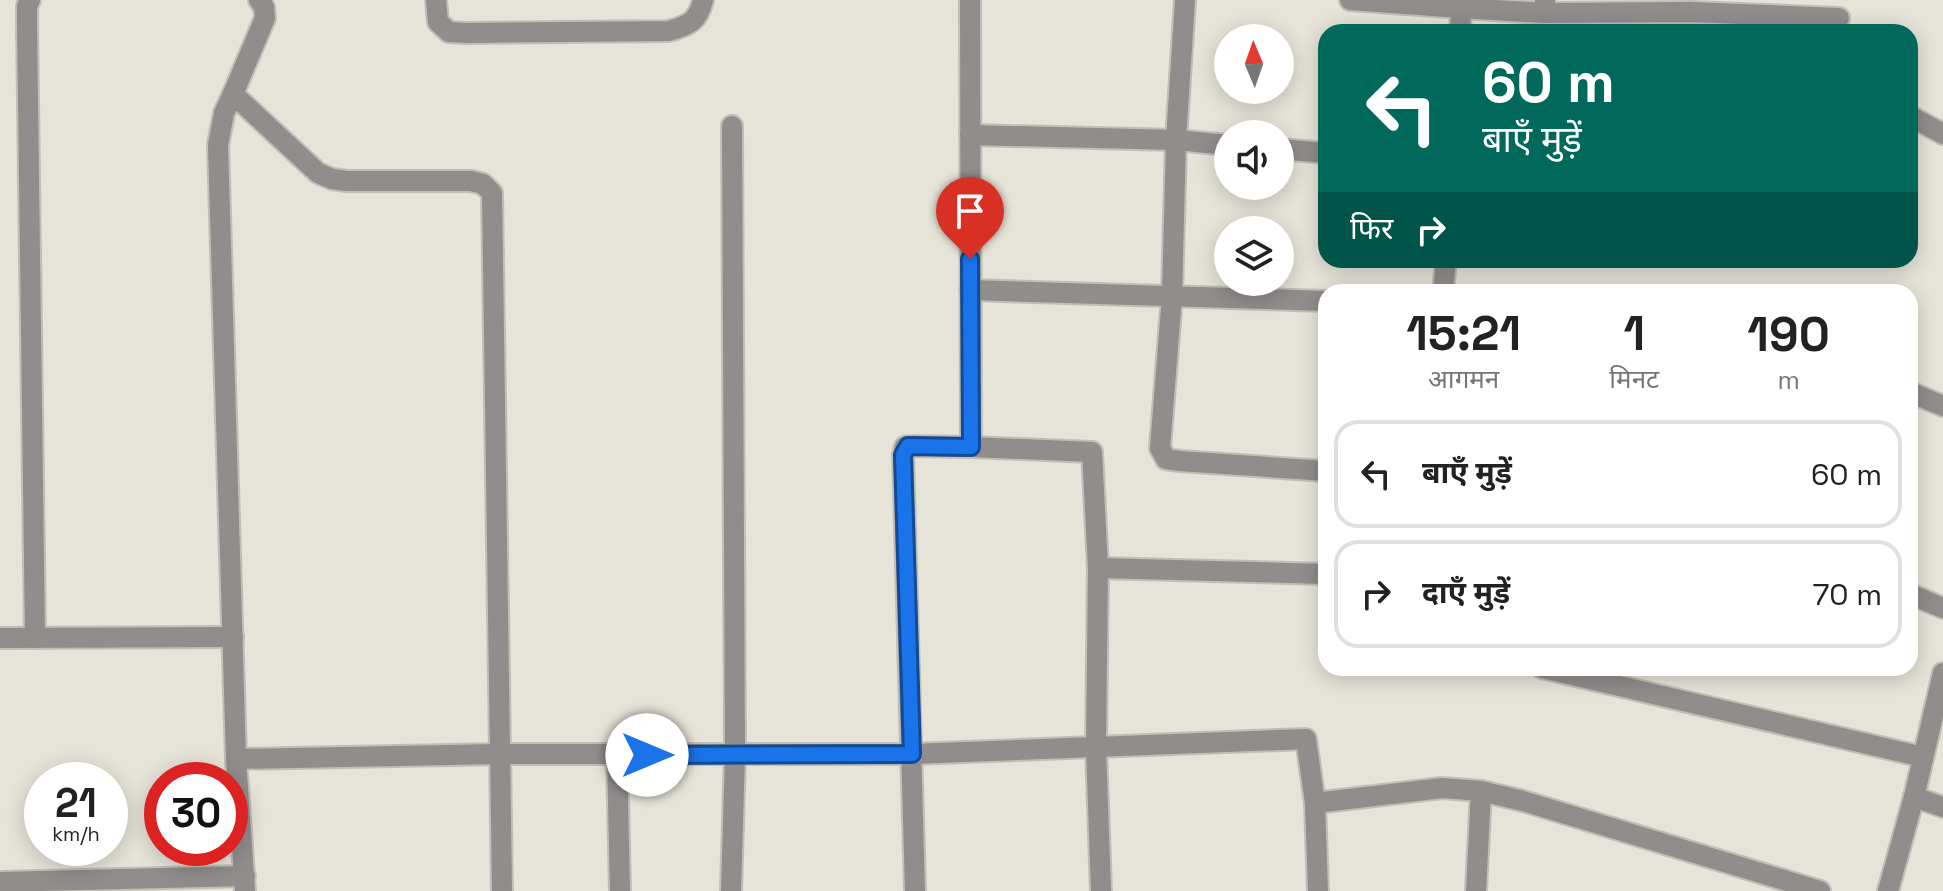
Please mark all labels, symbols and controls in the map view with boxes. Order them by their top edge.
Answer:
north arrow [1214,24,1294,104]
map controls [1214,24,1294,296]
text: 60 m [1482,47,1615,118]
icon: left [1350,56,1454,160]
text: बाएँ मुड़ें [1482,117,1582,163]
button: sound [1214,120,1294,200]
pin [936,177,1004,259]
icon: arrive [948,189,992,233]
icon: right [1409,208,1453,252]
text: फिर [1350,209,1393,248]
button: layers [1214,216,1294,296]
text: 15:21 [1406,303,1521,364]
text: 1 [1623,303,1645,364]
text: 190 [1747,304,1830,365]
text: आगमन [1428,362,1499,396]
text: मिनट [1609,362,1659,396]
text: m [1777,363,1800,397]
icon: left [1354,452,1398,496]
text: बाएँ मुड़ें [1422,453,1512,492]
text: 60 m [1811,455,1882,494]
icon: right [1354,572,1398,616]
text: दाएँ मुड़ें [1422,573,1510,612]
text: 70 m [1813,575,1882,614]
position arrow [605,713,689,797]
speed limit sign: 30 [144,762,248,866]
text: 21 [55,778,97,829]
text: km/h [52,821,100,847]

